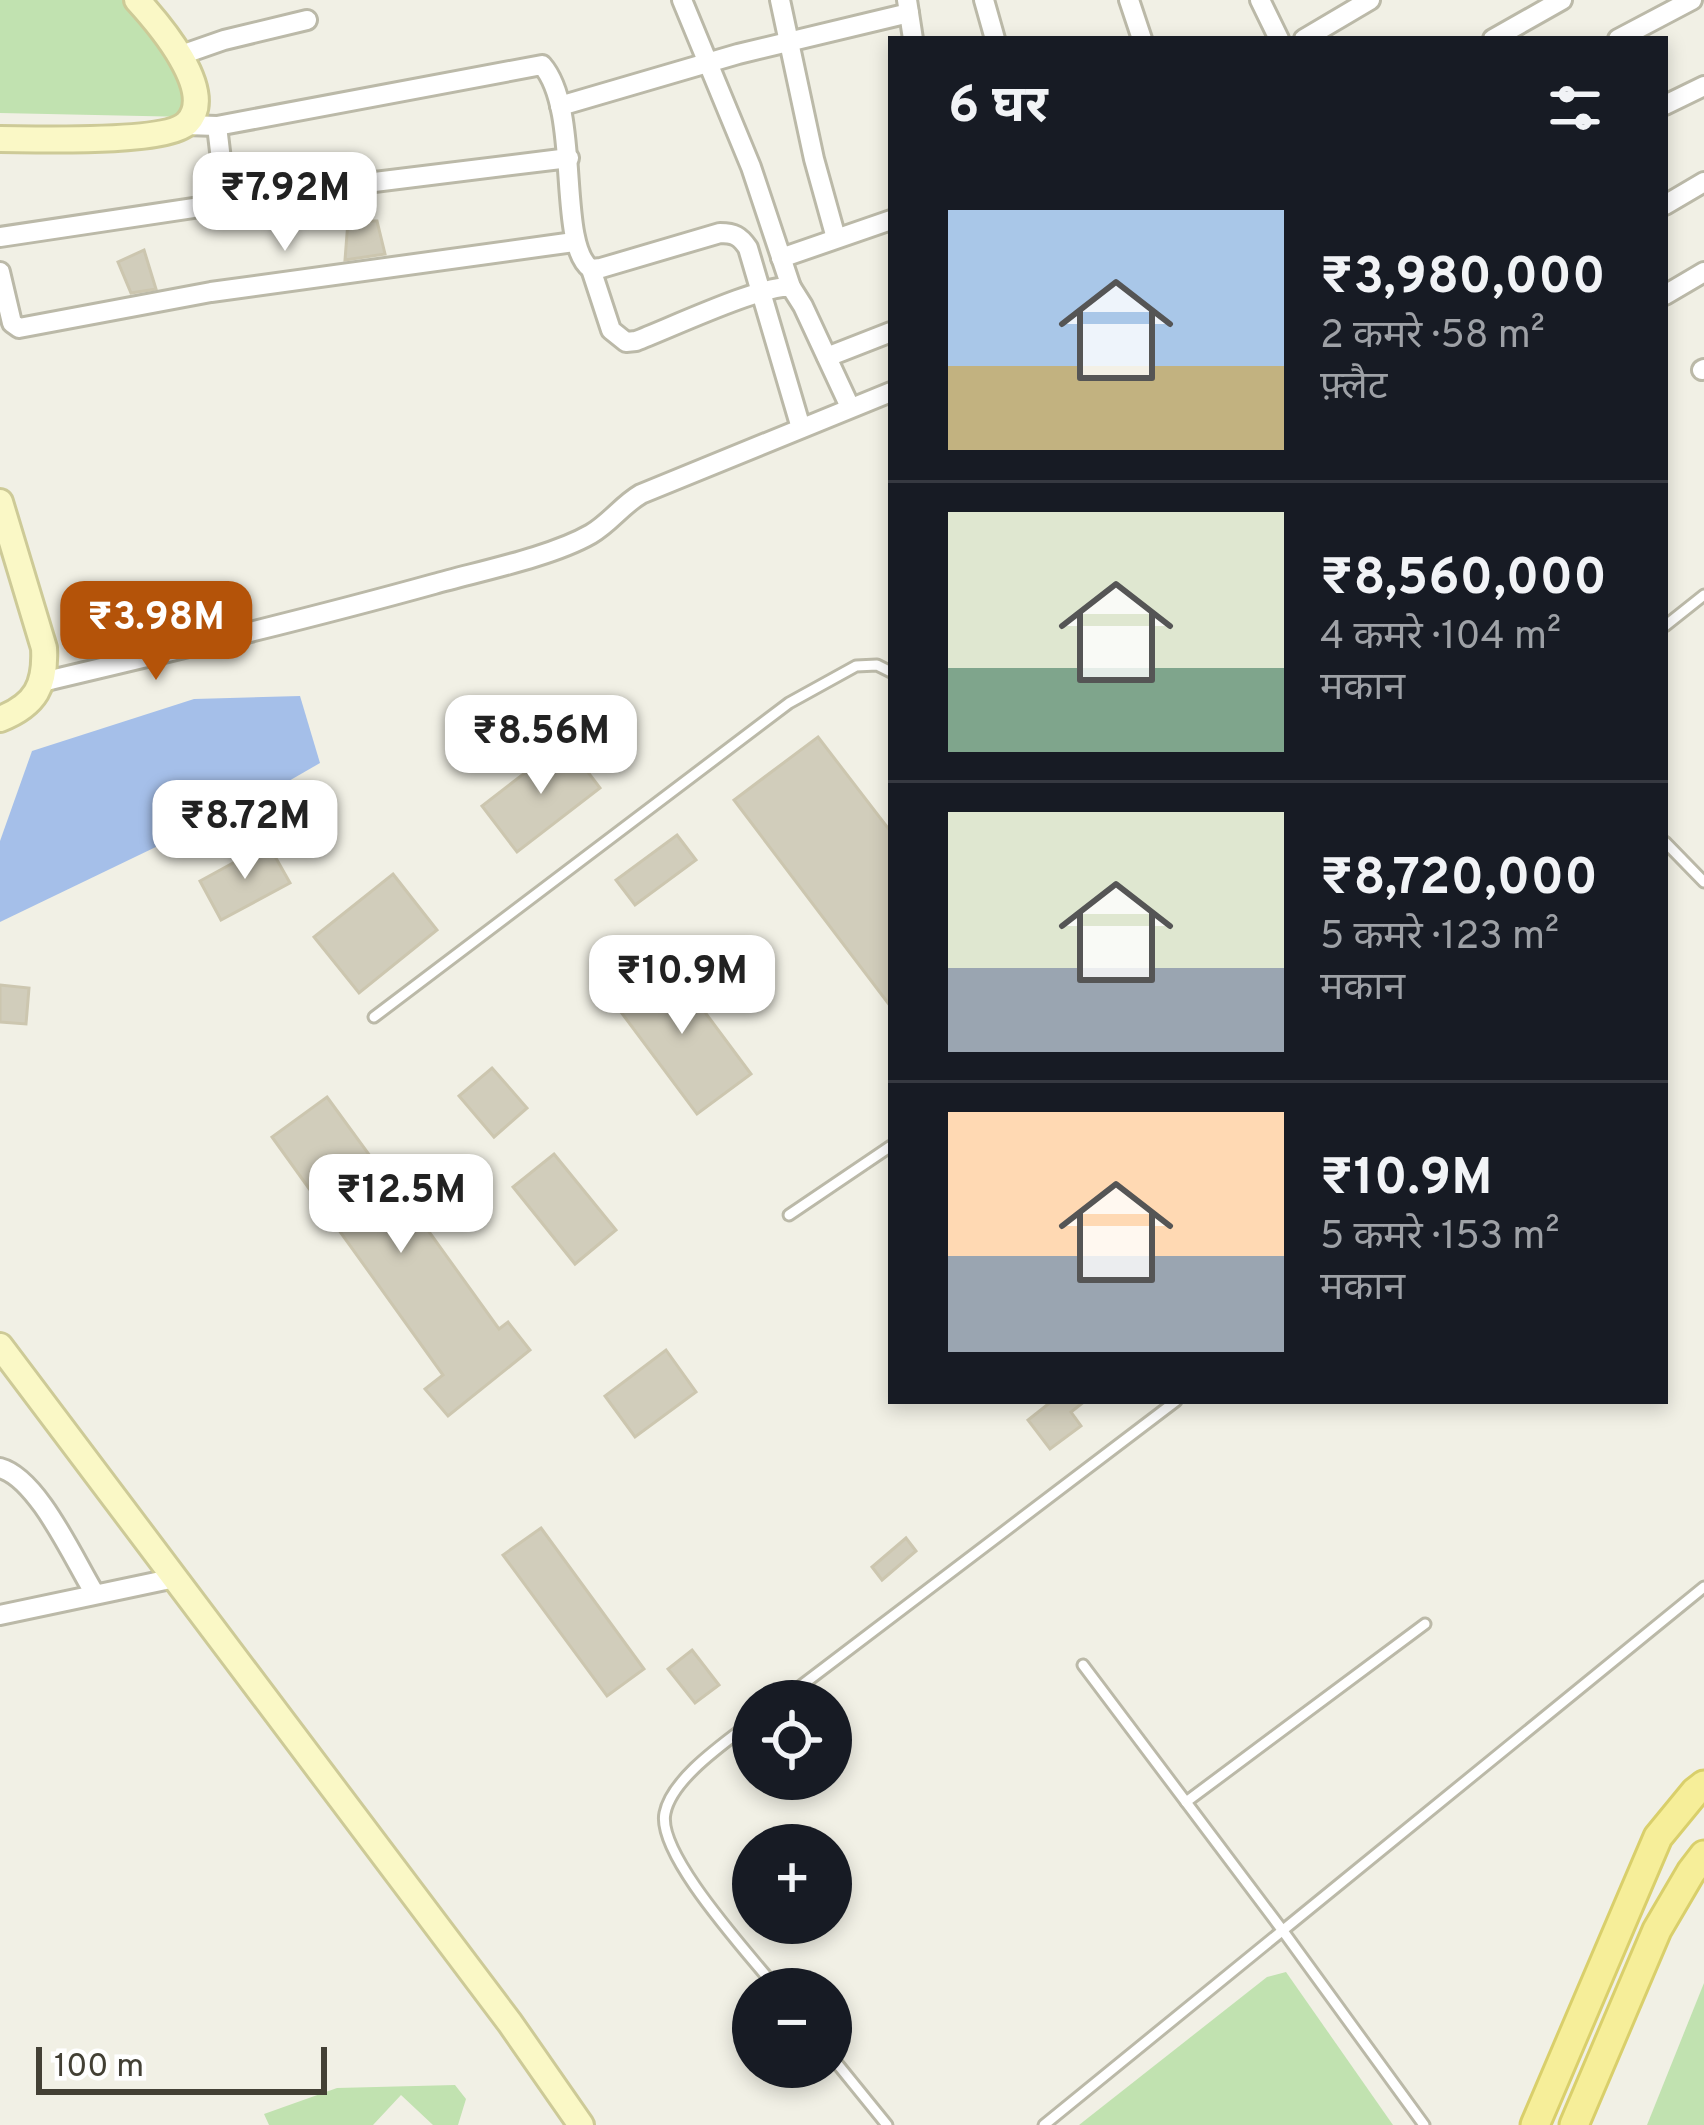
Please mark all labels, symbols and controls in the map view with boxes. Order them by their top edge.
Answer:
icon: filters [1542,75,1608,141]
text: 6 घर [948,76,1048,141]
pin: ₹7.92M [187,152,383,254]
text: ₹7.92M [220,166,350,215]
text: ₹3,980,000 [1320,247,1605,312]
icon: home [1044,258,1188,402]
text: 2 कमरे · 58 m² [1320,313,1545,362]
text: फ़्लैट [1320,364,1387,413]
text: ₹8,560,000 [1320,548,1607,613]
icon: home [1044,560,1188,704]
pin: ₹3.98M [58,581,254,683]
text: ₹3.98M [87,595,225,644]
text: 4 कमरे · 104 m² [1320,614,1561,663]
text: मकान [1320,665,1405,714]
pin: ₹8.56M [443,695,639,797]
text: ₹8.56M [472,709,610,758]
pin: ₹8.72M [147,780,343,882]
text: ₹8.72M [179,794,311,843]
text: ₹8,720,000 [1320,848,1598,913]
icon: home [1044,860,1188,1004]
text: 5 कमरे · 123 m² [1320,914,1559,963]
pin: ₹10.9M [584,935,780,1037]
text: ₹10.9M [616,949,748,998]
text: मकान [1320,965,1405,1014]
text: ₹10.9M [1320,1148,1492,1213]
pin: ₹12.5M [303,1154,499,1256]
icon: home [1044,1160,1188,1304]
text: ₹12.5M [336,1168,466,1217]
text: 5 कमरे · 153 m² [1320,1214,1560,1263]
text: मकान [1320,1265,1405,1314]
map controls [732,1680,852,2088]
button: locate [732,1680,852,1800]
button: + [732,1824,852,1944]
button: − [732,1968,852,2088]
scale bar [36,2041,327,2094]
text: 100 m [54,2047,144,2089]

